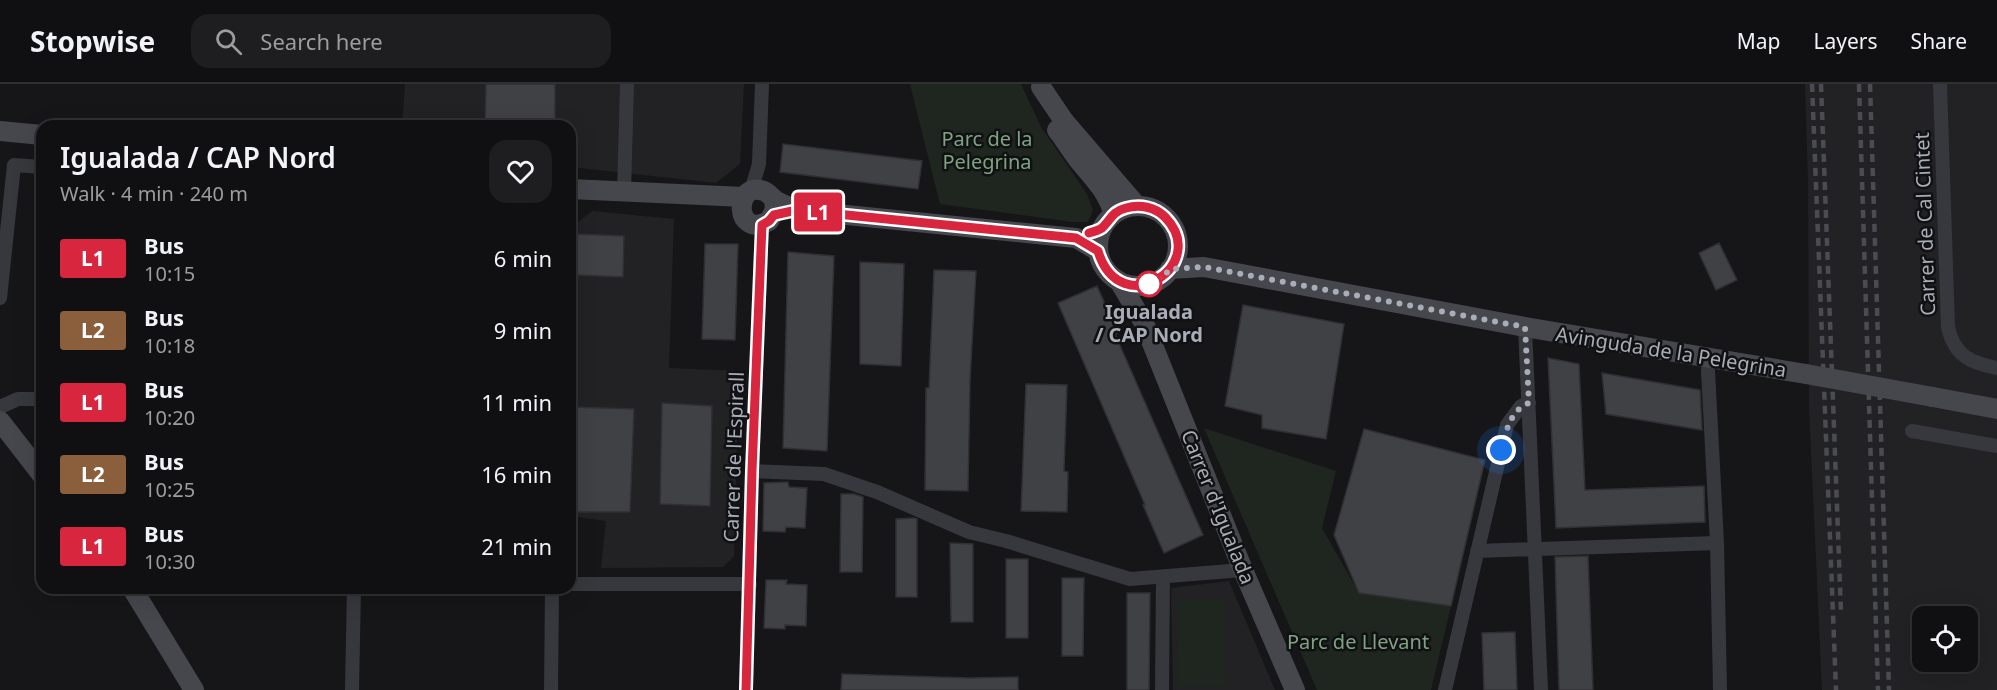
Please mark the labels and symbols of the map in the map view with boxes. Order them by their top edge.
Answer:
park label: Parc de la Pelegrina [941,125,1033,175]
street label: Carrer de Cal Cintet [1908,132,1941,316]
line badge: L1 [791,192,845,232]
marker: Igualada / CAP Nord [1136,271,1162,297]
place label: Igualada / CAP Nord [1095,298,1203,348]
street label: Avinguda de la Pelegrina [1554,320,1788,383]
street label: Carrer de l'Espirall [717,371,750,543]
street label: Carrer d'Igualada [1175,426,1262,588]
your location [1486,435,1516,465]
park label: Parc de Llevant [1287,628,1429,655]

